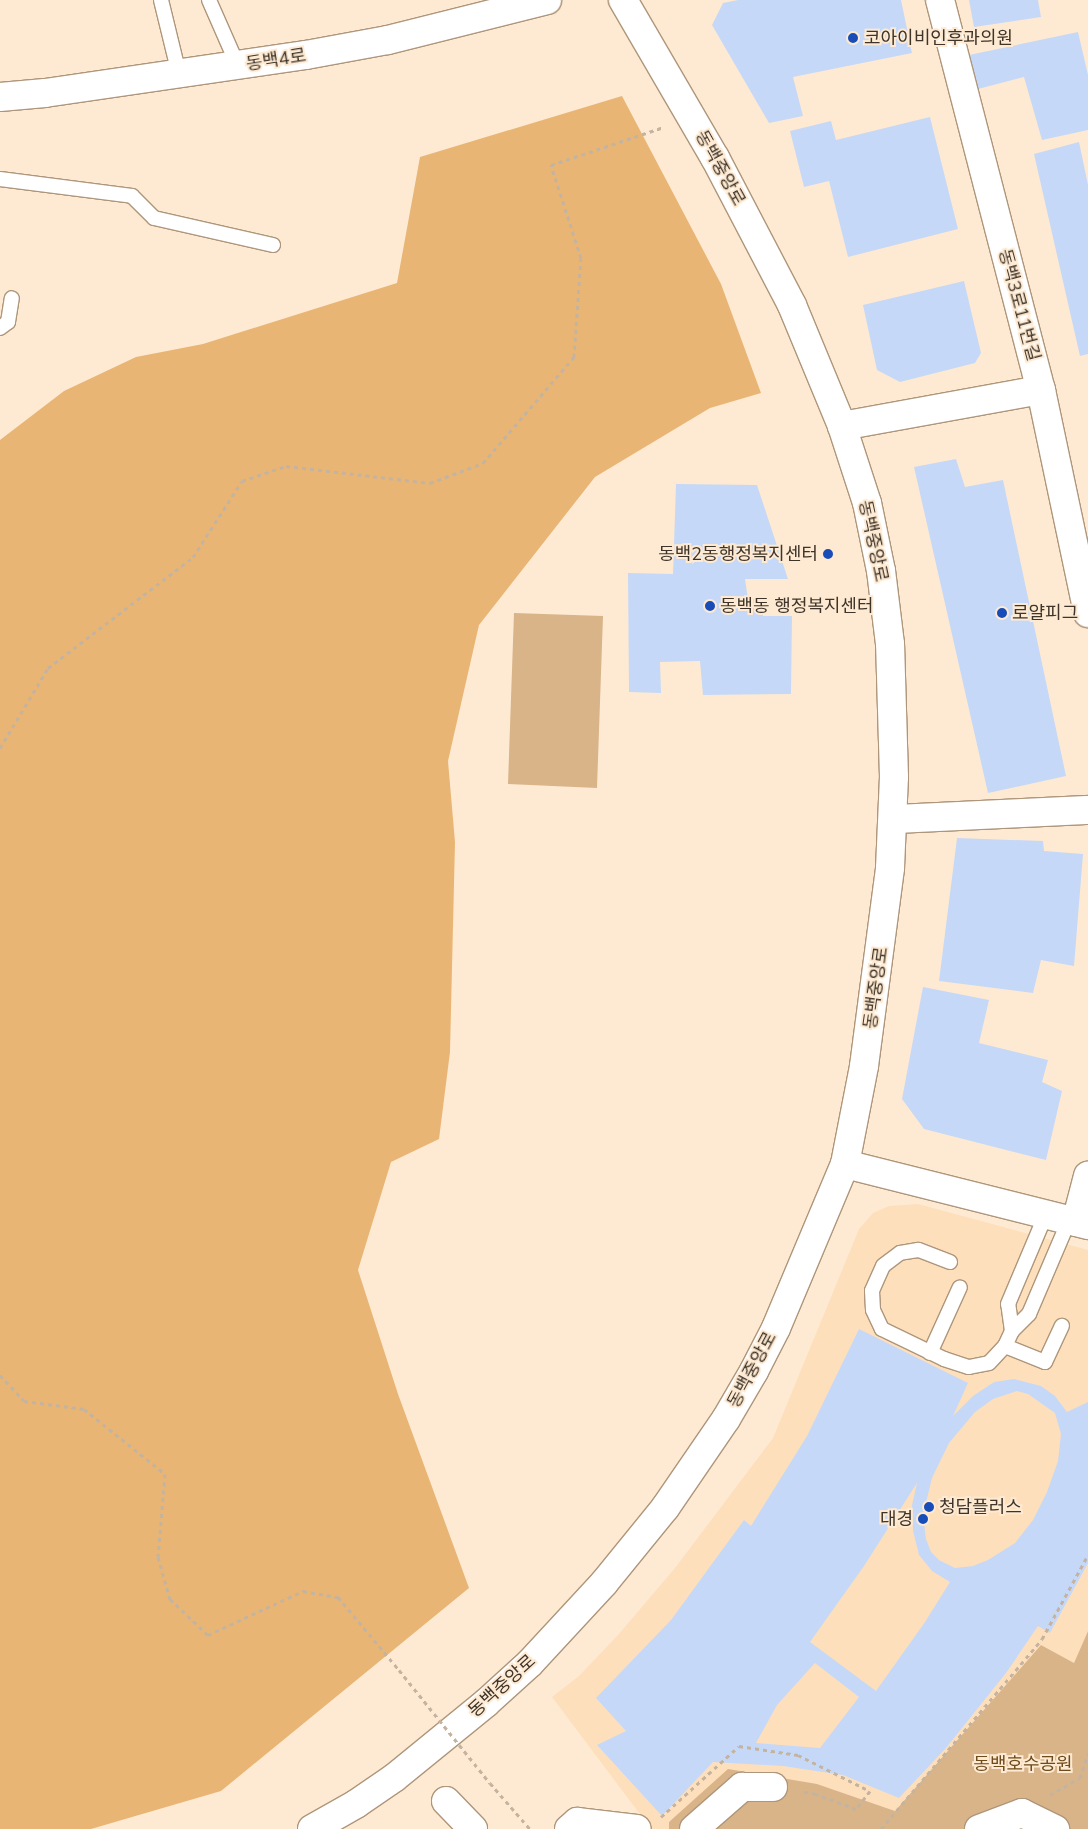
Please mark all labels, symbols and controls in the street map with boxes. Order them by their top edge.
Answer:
place label: 코아이비인후과의원 [864,27,1013,49]
marker: 코아이비인후과의원 [846,31,860,45]
street label: 동백4로 [244,45,308,75]
street label: 동백중앙로 [690,127,750,209]
street label: 동백3로11번길 [994,247,1044,363]
street label: 동백중앙로 [854,498,892,584]
place label: 동백2동행정복지센터 [658,543,818,565]
marker: 동백2동행정복지센터 [822,548,834,560]
place label: 동백동 행정복지센터 [720,595,874,617]
marker: 동백동 행정복지센터 [704,600,716,612]
place label: 로얄피그 [1012,602,1078,624]
marker: 로얄피그 [996,607,1008,619]
street label: 동백중앙로 [860,945,892,1031]
street label: 동백중앙로 [723,1328,781,1412]
place label: 청담플러스 [939,1496,1022,1518]
marker: 청담플러스 [923,1501,935,1513]
place label: 대경 [880,1508,913,1530]
marker: 대경 [917,1513,929,1525]
street label: 동백중앙로 [464,1650,540,1722]
park label: 동백호수공원 [973,1753,1073,1775]

